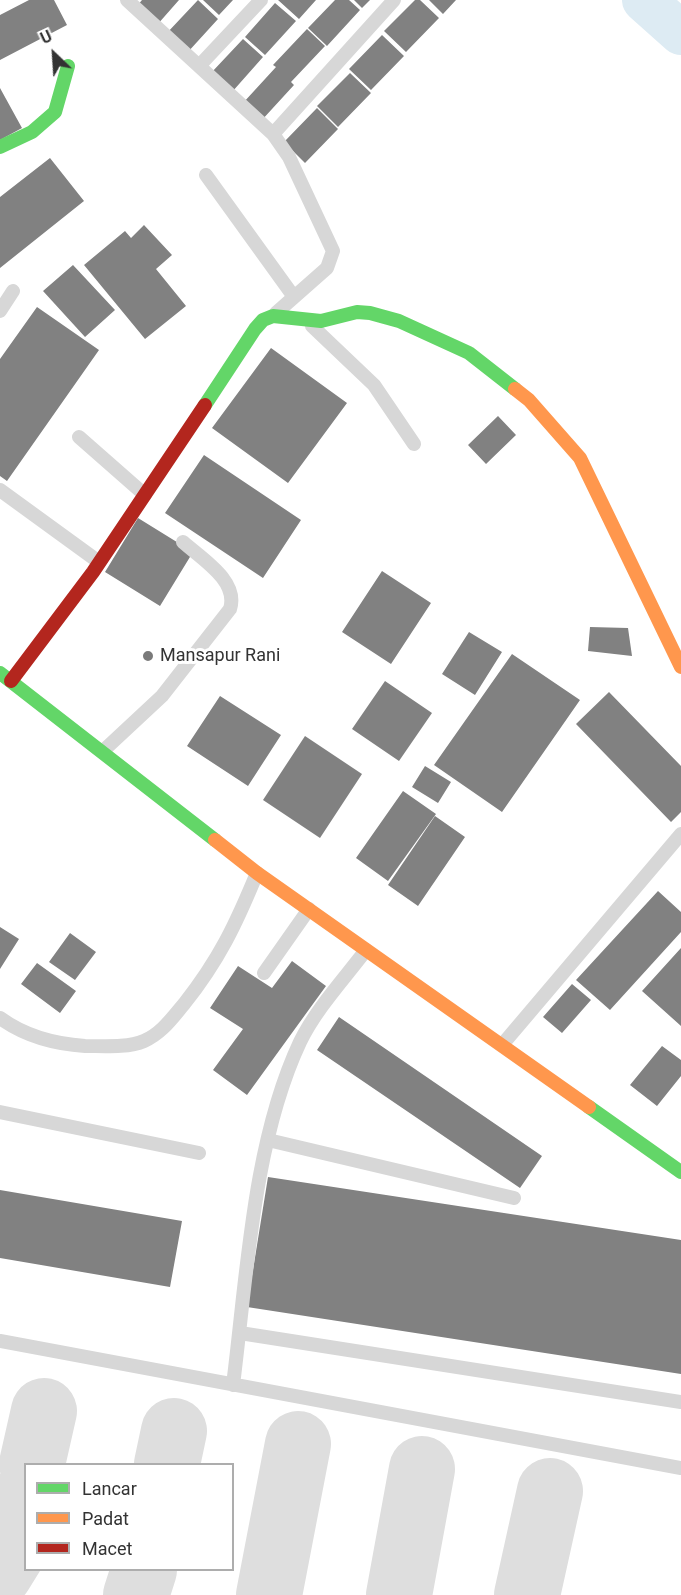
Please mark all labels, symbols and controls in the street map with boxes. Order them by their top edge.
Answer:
north arrow [24,24,84,84]
text: U [37,26,55,48]
place label: Mansapur Rani [160,645,280,667]
marker: Mansapur Rani [141,649,155,663]
legend [24,1463,234,1571]
text: Lancar [82,1478,137,1499]
text: Padat [82,1508,129,1529]
text: Macet [82,1538,132,1559]

